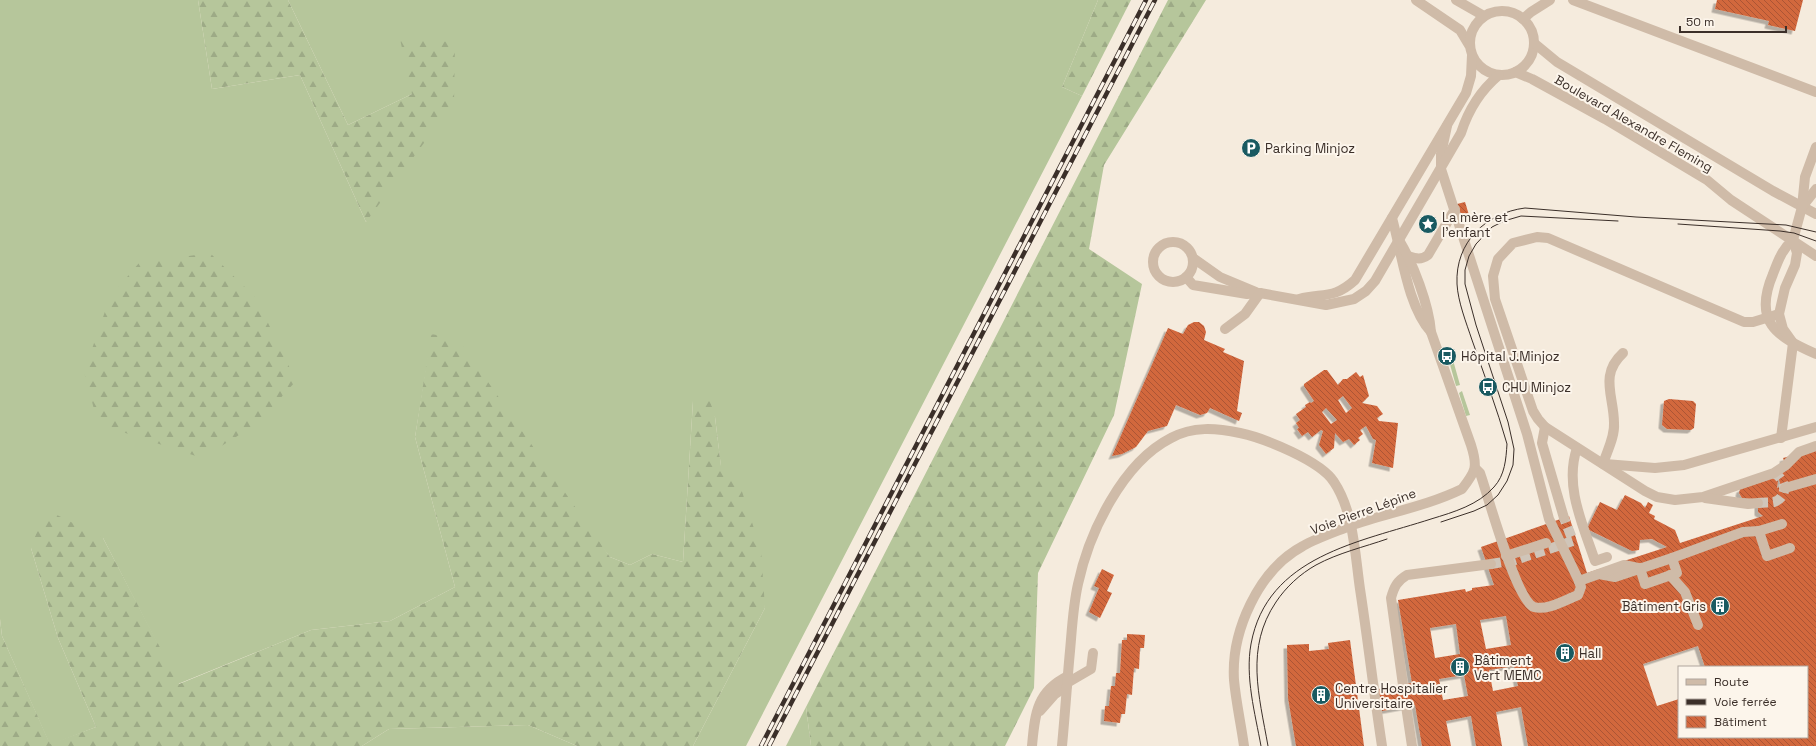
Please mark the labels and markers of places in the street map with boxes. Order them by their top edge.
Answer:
parking icon: Parking Minjoz [1240,137,1262,159]
place label: Parking Minjoz [1265,140,1355,157]
place label: La mère et l'enfant [1442,209,1508,241]
place icon: La mère et l'enfant [1417,213,1439,235]
bus stop icon: Hôpital J.Minjoz [1436,345,1458,367]
place label: Hôpital J.Minjoz [1461,348,1560,365]
bus stop icon: CHU Minjoz [1477,376,1499,398]
place label: CHU Minjoz [1502,379,1571,396]
building icon: Bâtiment Gris [1709,595,1731,617]
place label: Bâtiment Gris [1622,598,1706,615]
building icon: Hall [1554,642,1576,664]
place label: Hall [1579,645,1601,662]
place label: Bâtiment Vert MEMC [1474,652,1542,684]
building icon: Bâtiment Vert MEMC [1449,656,1471,678]
place label: Centre Hospitalier Universitaire [1335,680,1448,712]
building icon: Centre Hospitalier Universitaire [1310,684,1332,706]

